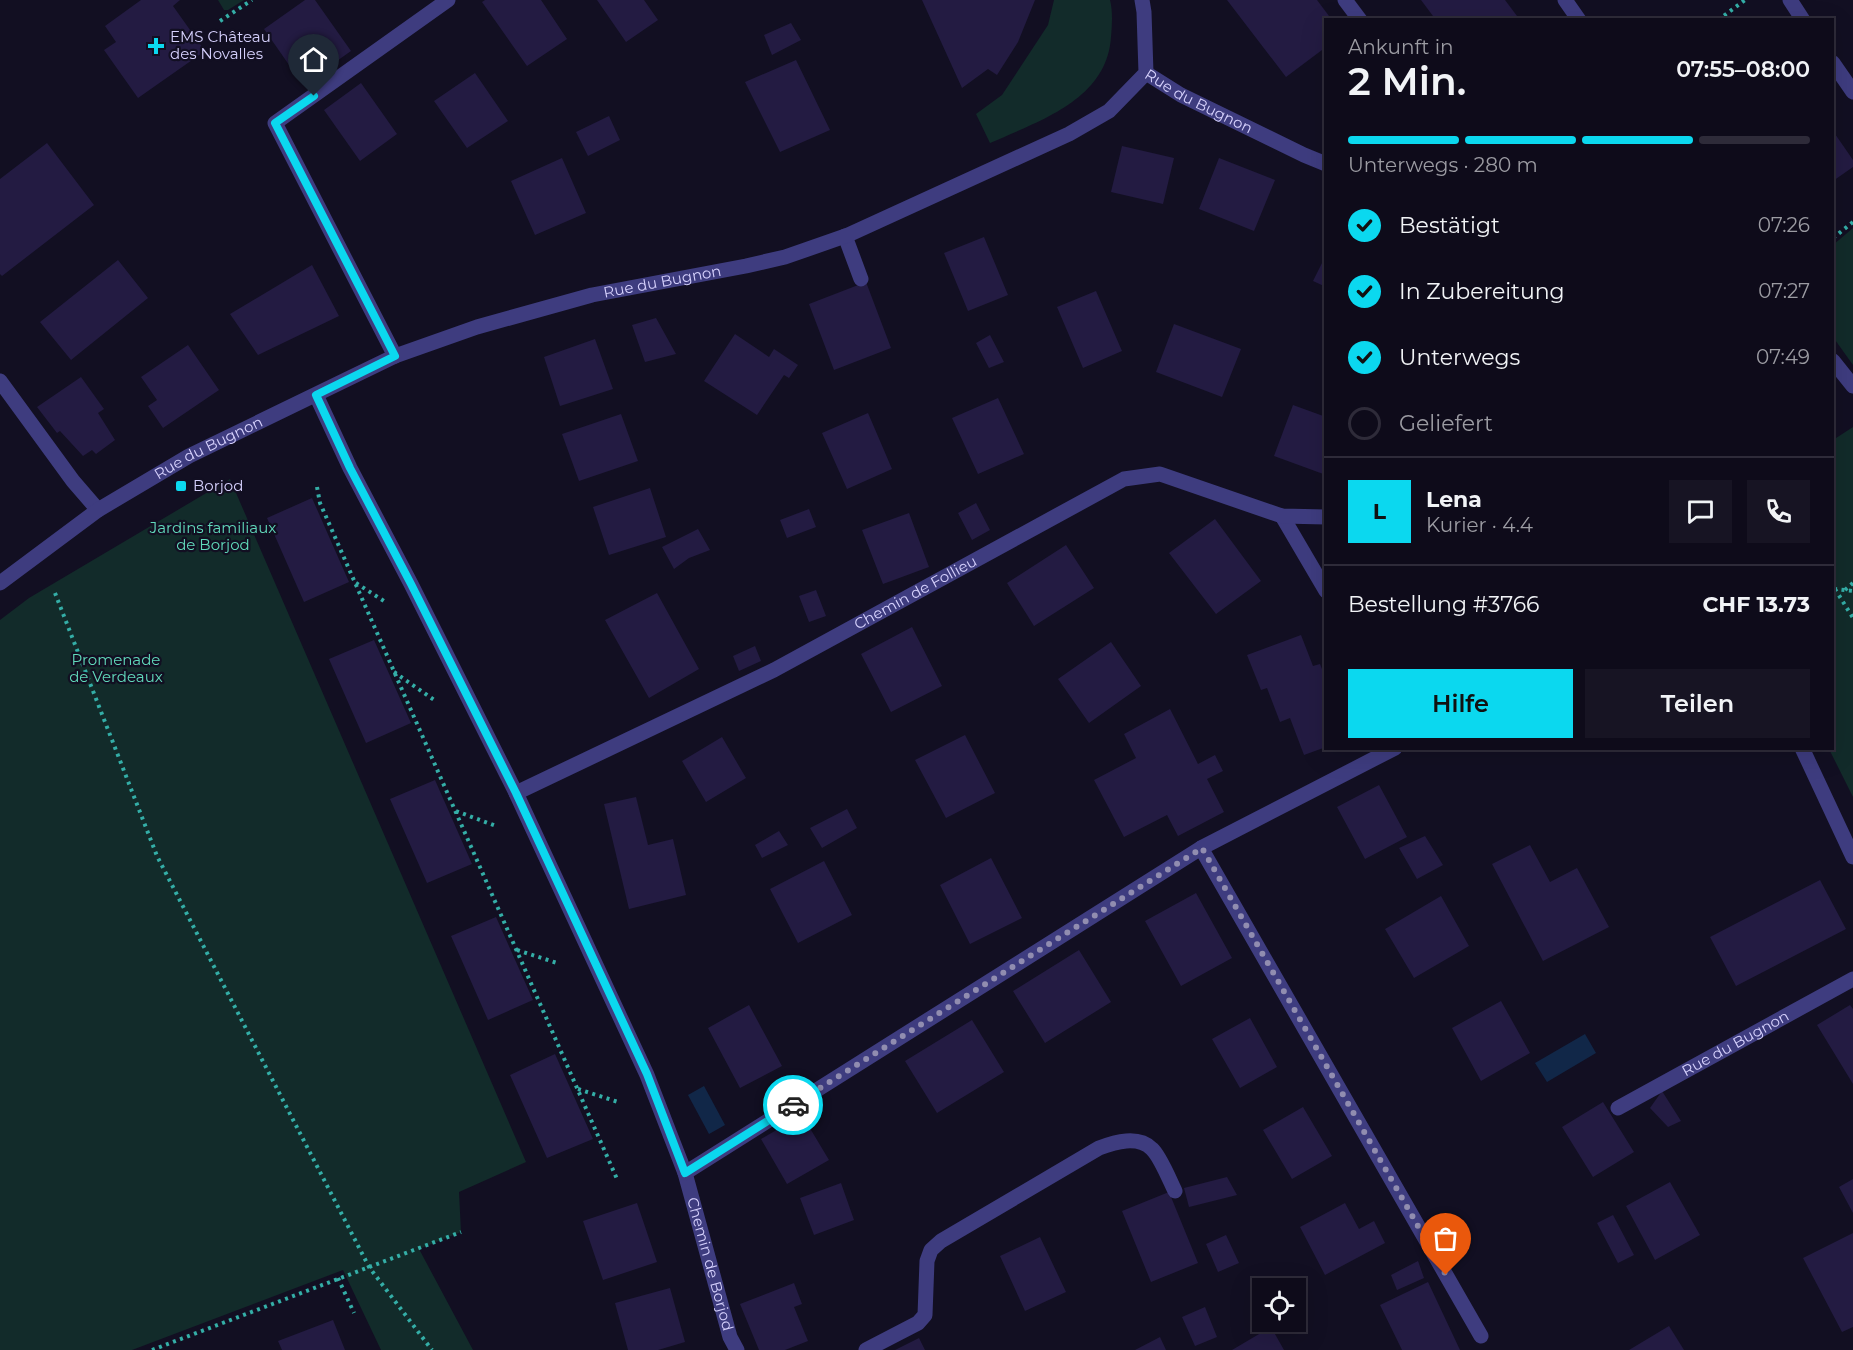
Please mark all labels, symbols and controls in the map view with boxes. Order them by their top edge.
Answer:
place label: EMS Château des Novalles [170,27,271,63]
pin [288,34,339,96]
text: Ankunft in [1348,35,1454,59]
marker: EMS Château des Novalles [147,37,165,55]
icon: home [297,43,330,76]
text: 07:55–08:00 [1676,56,1810,83]
text: 2 Min. [1348,57,1466,105]
street label: Rue du Bugnon [1141,65,1256,137]
text: Unterwegs · 280 m [1348,153,1538,177]
icon: check [1348,209,1381,242]
text: Bestätigt [1399,212,1500,239]
text: 07:26 [1758,213,1810,237]
street label: Rue du Bugnon [602,261,723,302]
icon: check [1348,275,1381,308]
text: In Zubereitung [1399,278,1565,305]
text: 07:27 [1758,279,1810,303]
icon: check [1348,341,1381,374]
text: Unterwegs [1399,344,1520,371]
text: 07:49 [1756,345,1810,369]
text: Geliefert [1399,410,1493,437]
street label: Rue du Bugnon [151,412,266,484]
place label: Borjod [193,476,243,495]
marker: Borjod [174,479,188,493]
button: chat [1669,480,1732,543]
button: phone [1747,480,1810,543]
text: Lena [1426,486,1482,513]
text: L [1373,498,1386,525]
text: Kurier · 4.4 [1426,513,1533,537]
park label: Jardins familiaux de Borjod [149,518,276,554]
street label: Chemin de Follieu [851,551,980,634]
text: Bestellung #3766 [1348,591,1540,618]
text: CHF 13.73 [1702,591,1810,618]
park label: Promenade de Verdeaux [69,650,163,686]
button: Hilfe [1348,669,1573,738]
button: Teilen [1585,669,1810,738]
street label: Rue du Bugnon [1678,1006,1792,1080]
courier [763,1075,823,1135]
icon: car [777,1089,810,1122]
street label: Chemin de Borjod [683,1195,738,1333]
pin [1420,1213,1471,1275]
icon: bag [1429,1222,1462,1255]
map controls [1252,1278,1306,1332]
button: locate [1252,1278,1306,1332]

